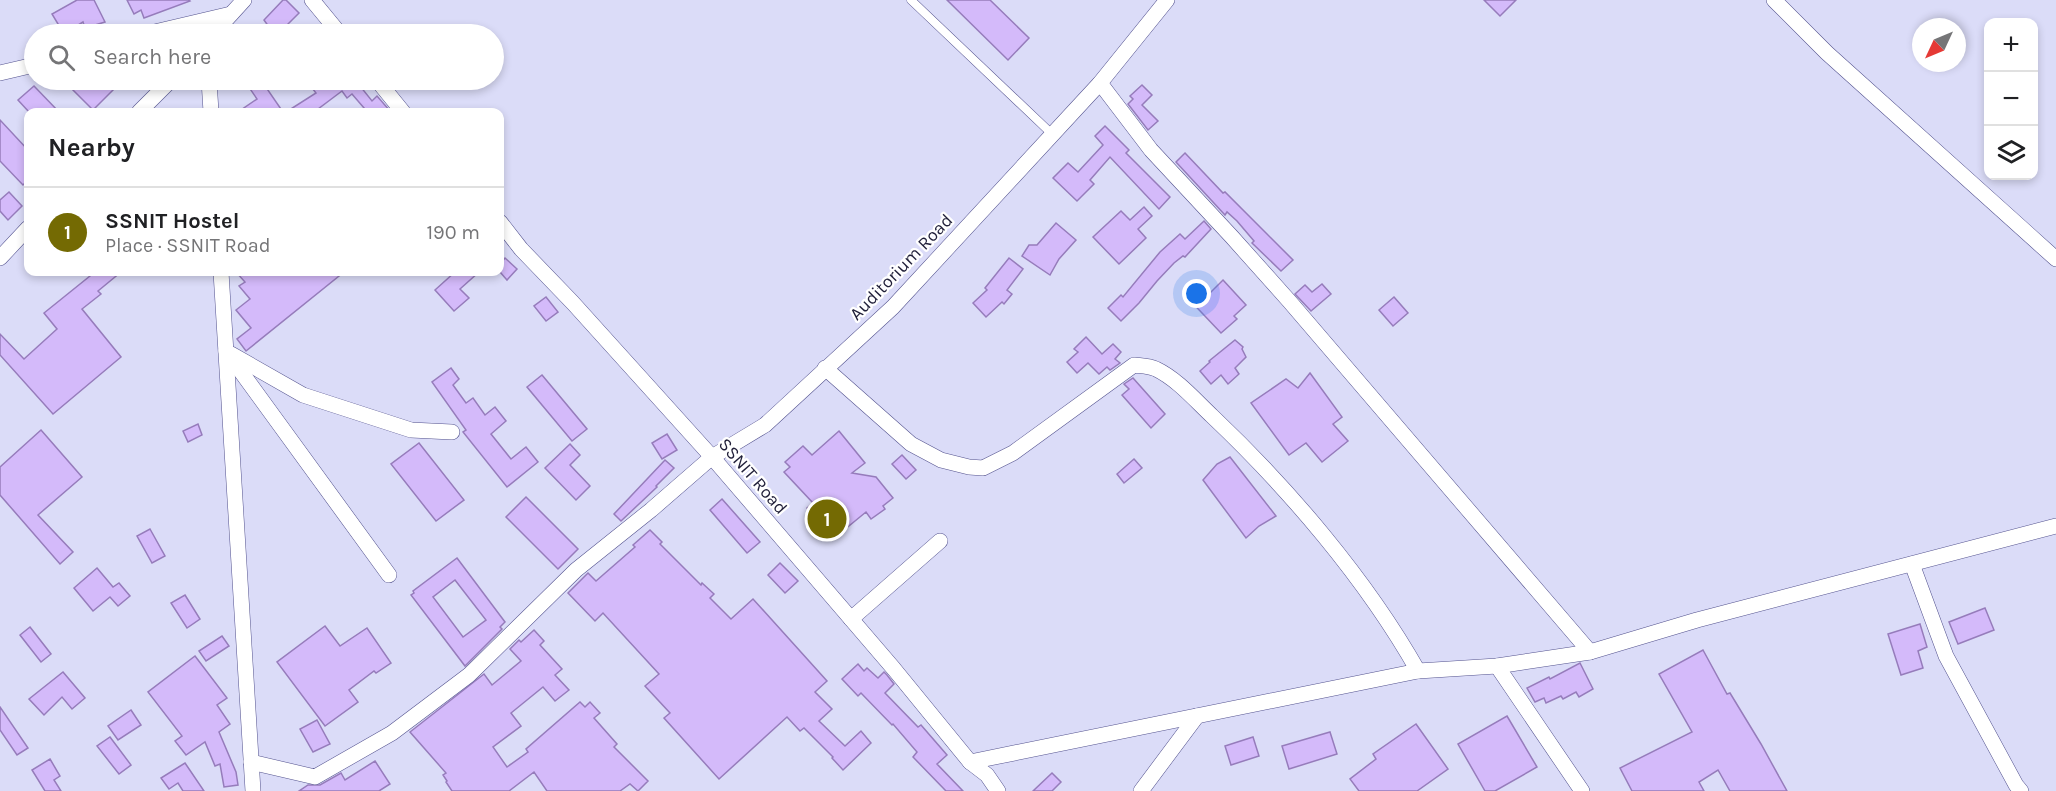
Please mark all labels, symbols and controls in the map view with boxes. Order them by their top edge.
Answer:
north arrow [1912,18,1966,72]
map controls [1984,18,2038,180]
button: + [1984,18,2038,72]
search box [24,24,504,90]
icon: search [45,41,78,74]
text: Search here [93,44,211,70]
button: − [1984,72,2038,126]
button: layers [1984,126,2038,180]
text: Nearby [48,132,135,163]
text: SSNIT Hostel [105,208,239,234]
street label: Auditorium Road [845,209,957,325]
text: 1 [64,221,71,244]
text: 190 m [426,221,480,244]
text: Place · SSNIT Road [105,234,271,257]
your location [1182,279,1211,308]
street label: SSNIT Road [714,433,792,519]
pin: 1 [808,496,846,542]

